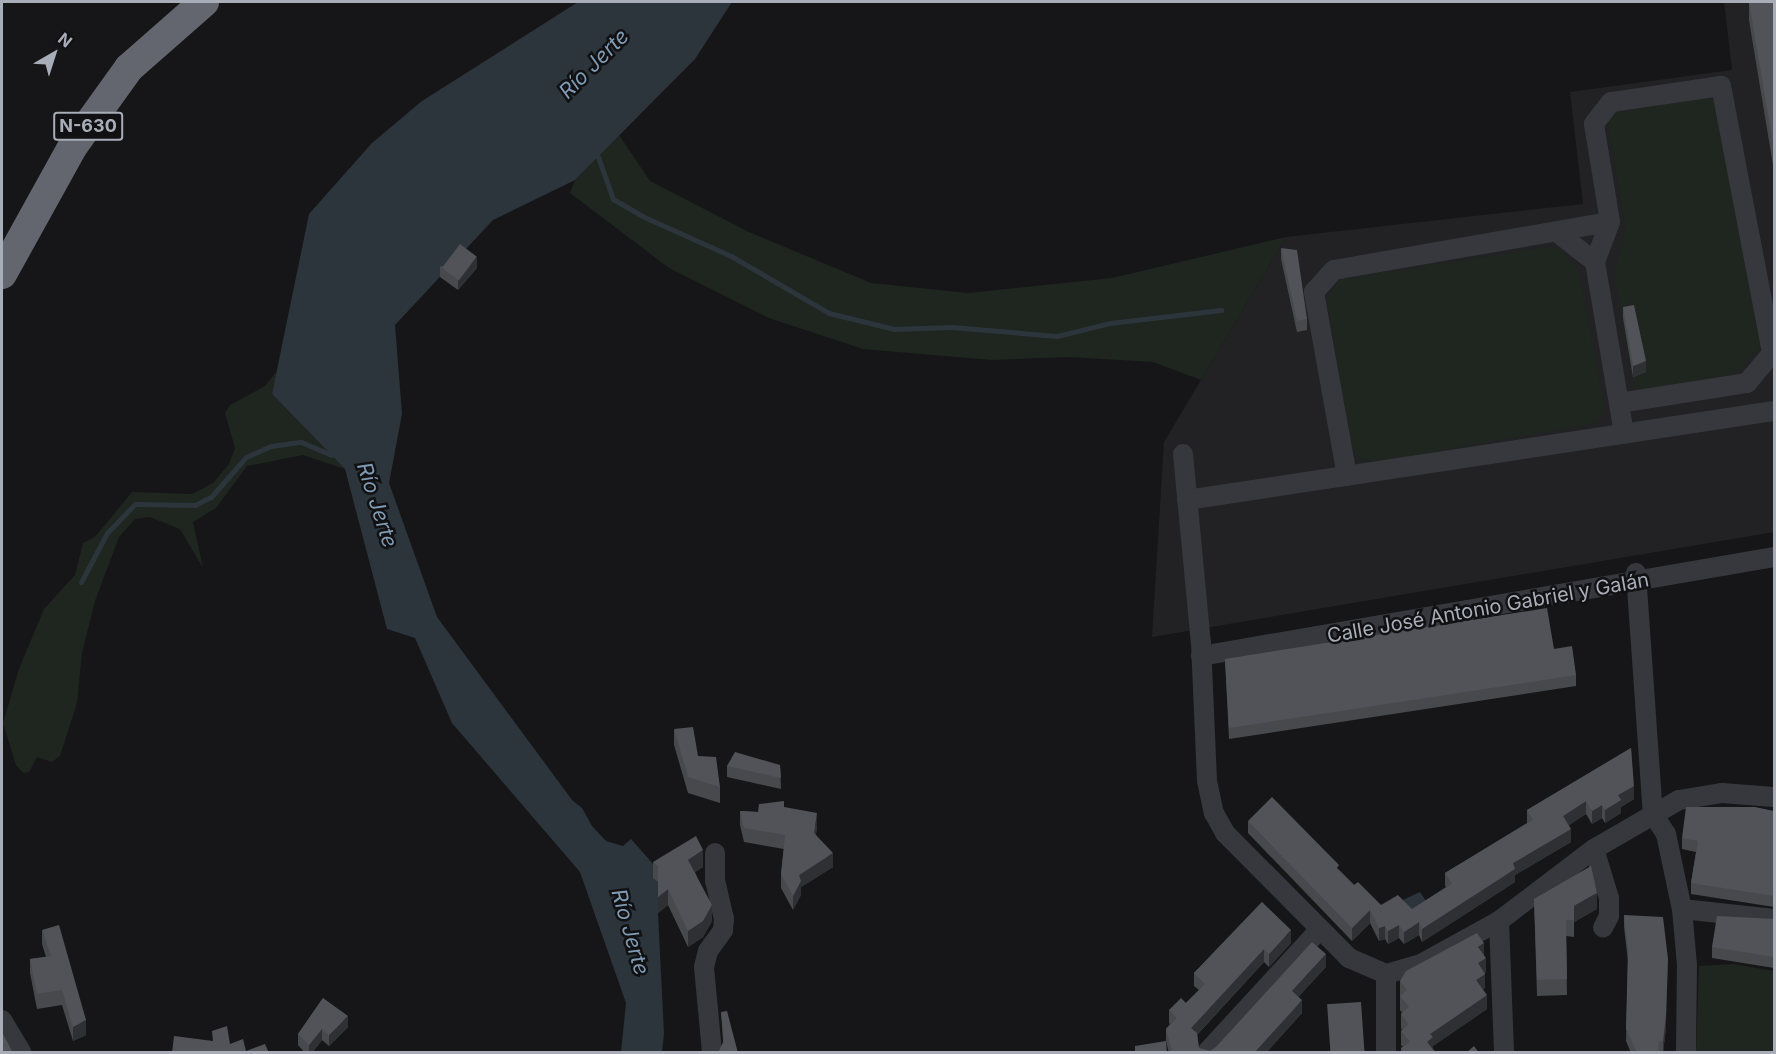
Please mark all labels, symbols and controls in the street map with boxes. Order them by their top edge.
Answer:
north arrow [24,24,84,84]
water label: Río Jerte [554,24,634,104]
text: N [54,28,76,52]
road number: N-630 [52,111,124,141]
water label: Río Jerte [351,459,403,551]
street label: Calle José Antonio Gabriel y Galán [1325,568,1651,648]
water label: Río Jerte [606,886,654,978]

